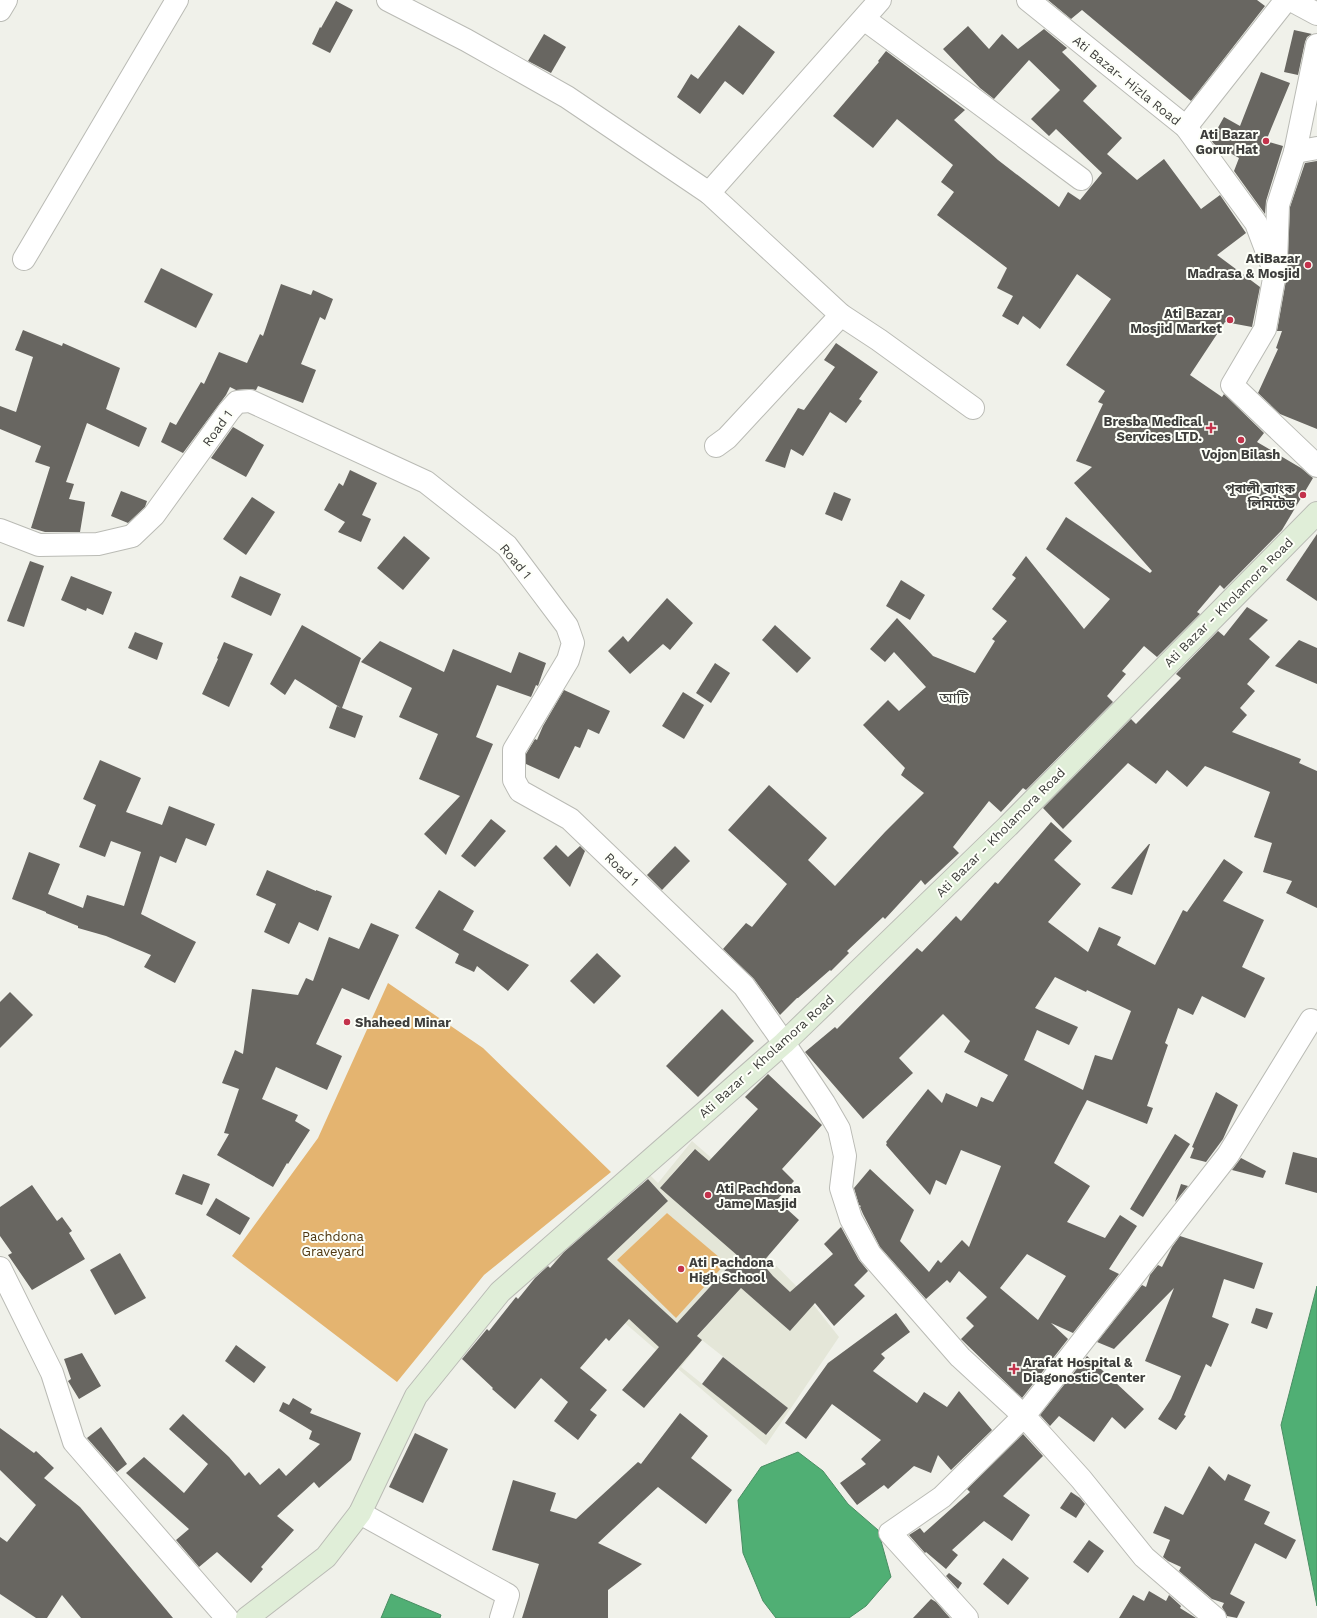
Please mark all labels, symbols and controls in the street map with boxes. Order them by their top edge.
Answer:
street label: Ati Bazar- Hizla Road [1070,32,1184,128]
place label: Ati Bazar Gorur Hat [1196,127,1258,157]
marker: Ati Bazar Gorur Hat [1261,136,1271,146]
place label: AtiBazar Madrasa & Mosjid [1187,251,1300,281]
marker: AtiBazar Madrasa & Mosjid [1303,260,1313,270]
place label: Ati Bazar Mosjid Market [1130,306,1222,336]
marker: Ati Bazar Mosjid Market [1225,315,1235,325]
street label: Road 1 [199,407,236,449]
place label: Bresba Medical Services LTD. [1104,414,1203,444]
marker: Bresba Medical Services LTD. [1205,422,1217,434]
marker: Vojon Bilash [1236,435,1246,445]
place label: Vojon Bilash [1202,447,1280,462]
place label: পূবালী ব্যাংক লিমিটেড [1225,481,1296,511]
marker: পূবালী ব্যাংক লিমিটেড [1298,490,1308,500]
street label: Ati Bazar - Kholamora Road [1161,535,1296,670]
street label: Road 1 [497,541,535,582]
district label: আটি [938,689,970,707]
street label: Ati Bazar - Kholamora Road [933,765,1068,900]
street label: Road 1 [602,850,642,889]
street label: Ati Bazar - Kholamora Road [696,992,837,1121]
place label: Shaheed Minar [355,1015,451,1030]
marker: Shaheed Minar [342,1017,352,1027]
place label: Ati Pachdona Jame Masjid [716,1181,801,1211]
marker: Ati Pachdona Jame Masjid [703,1190,713,1200]
park label: Pachdona Graveyard [302,1229,365,1259]
place label: Ati Pachdona High School [689,1255,774,1285]
marker: Ati Pachdona High School [676,1264,686,1274]
place label: Arafat Hospital & Diagonostic Center [1023,1355,1146,1385]
marker: Arafat Hospital & Diagonostic Center [1008,1363,1020,1375]

